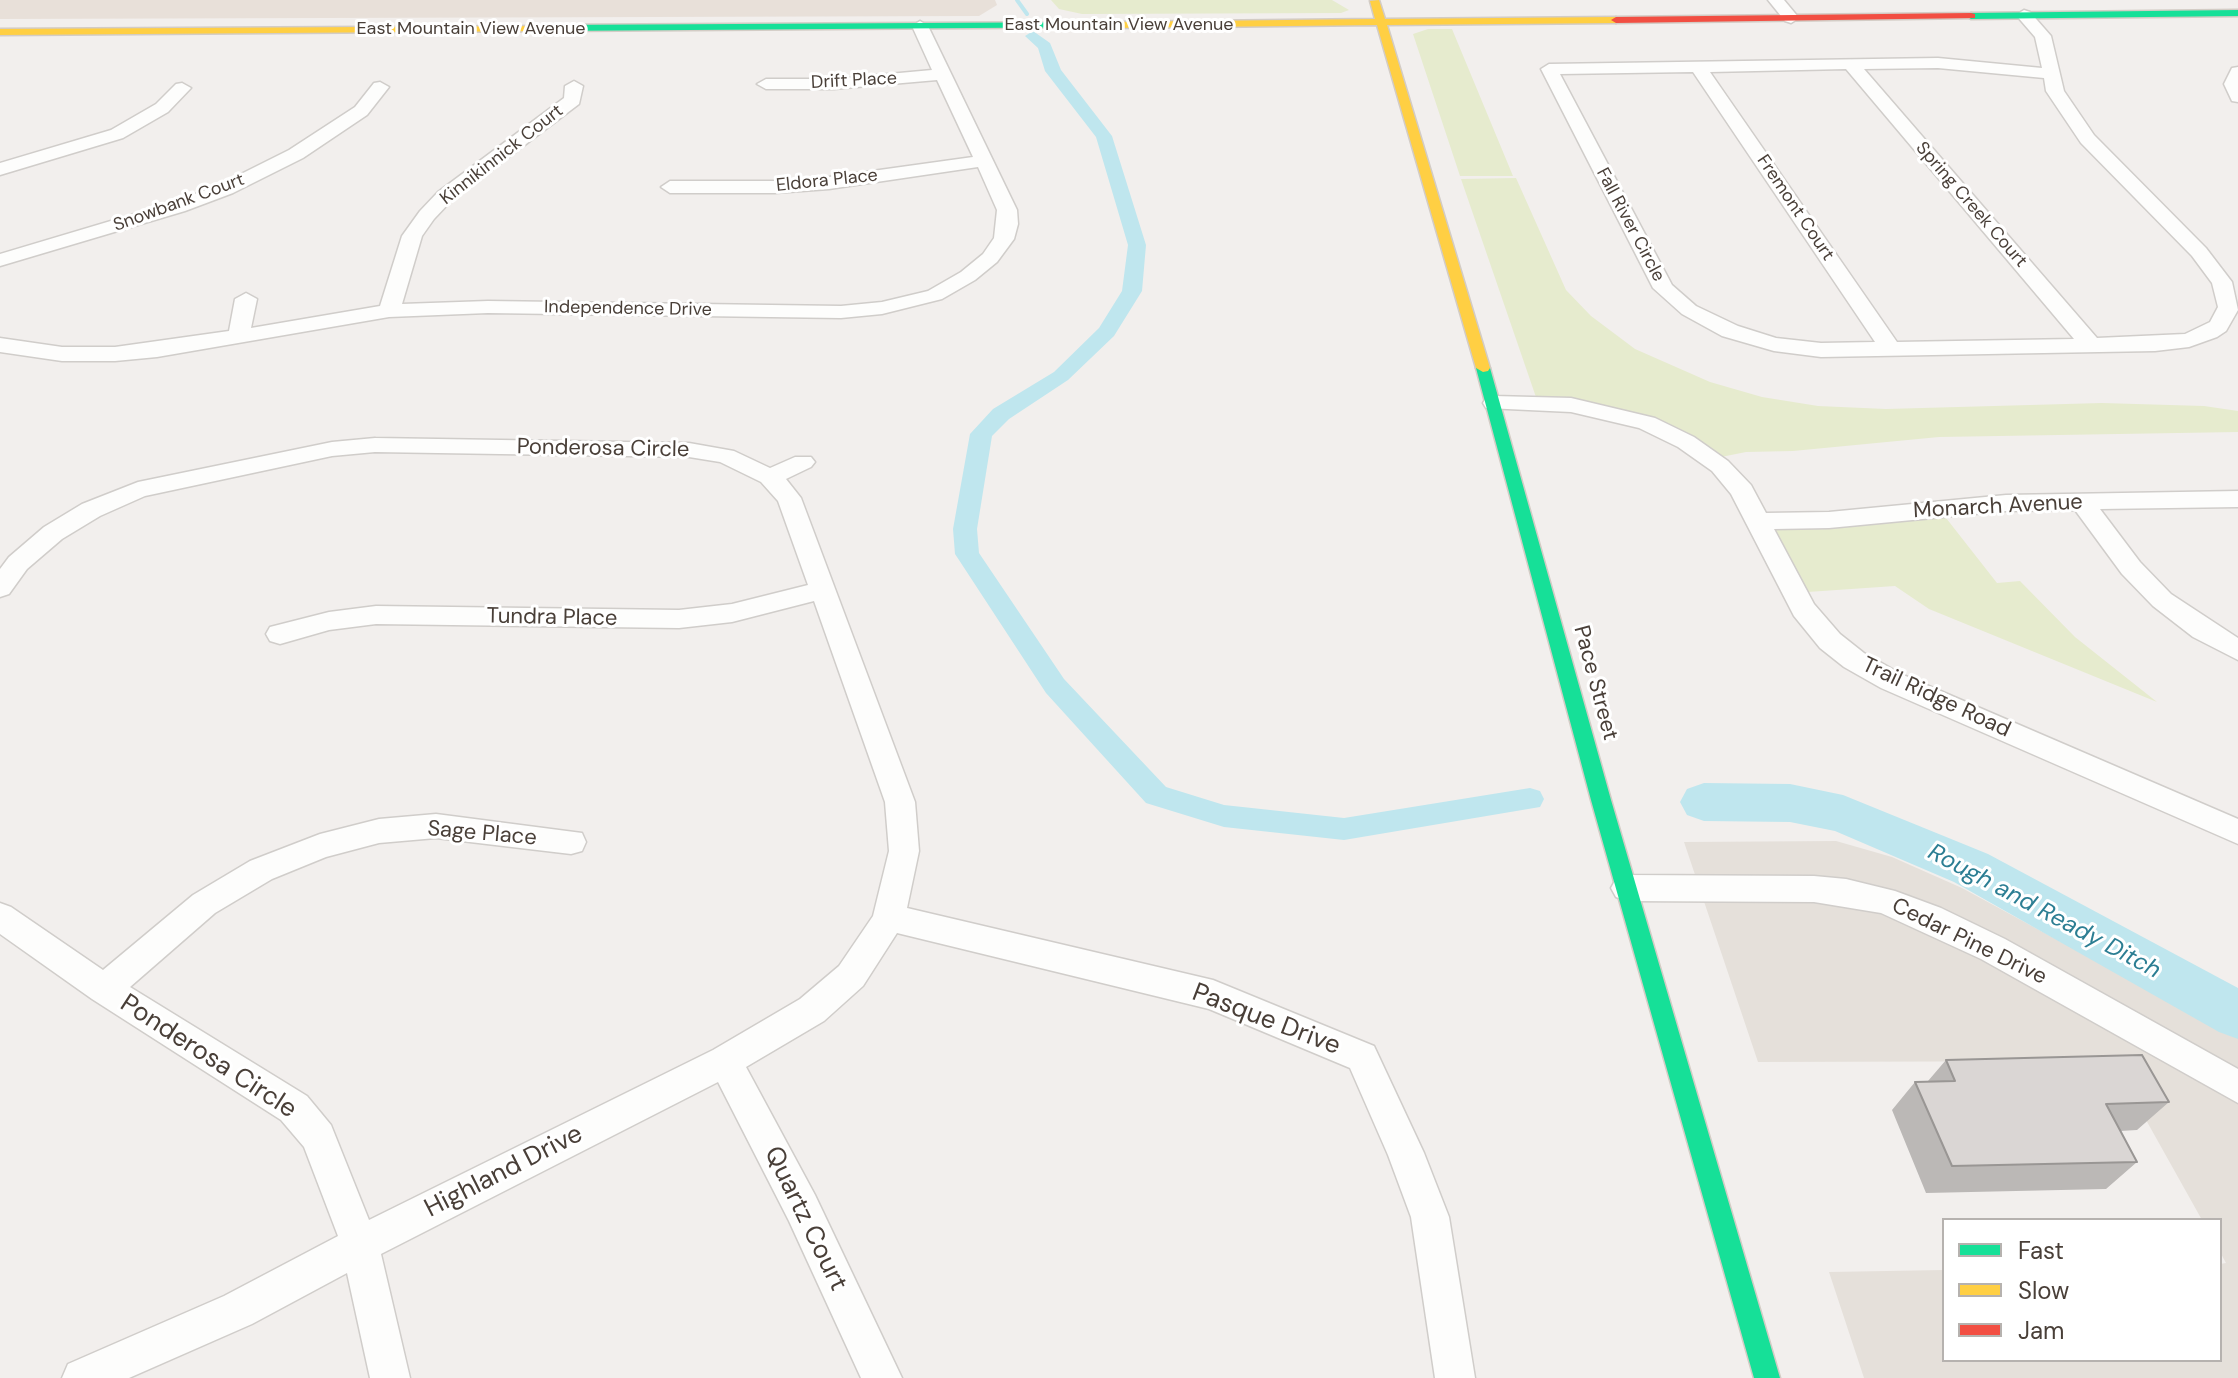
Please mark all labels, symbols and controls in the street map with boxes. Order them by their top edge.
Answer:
street label: East Mountain View Avenue [1004,14,1234,36]
street label: East Mountain View Avenue [356,18,586,40]
street label: Drift Place [810,68,898,94]
street label: Kinnikinnick Court [436,100,568,210]
street label: Spring Creek Court [1911,138,2031,272]
street label: Fremont Court [1752,151,1838,265]
street label: Eldora Place [775,165,879,197]
street label: Fall River Circle [1591,165,1669,285]
street label: Snowbank Court [111,169,247,237]
street label: Independence Drive [544,297,712,321]
street label: Ponderosa Circle [517,434,689,464]
street label: Monarch Avenue [1913,489,2083,525]
street label: Tundra Place [486,604,618,632]
street label: Pace Street [1567,623,1623,743]
street label: Trail Ridge Road [1858,652,2014,744]
street label: Sage Place [426,816,538,852]
water label: Rough and Ready Ditch [1923,838,2165,986]
street label: Cedar Pine Drive [1887,893,2051,991]
street label: Pasque Drive [1188,977,1344,1063]
street label: Ponderosa Circle [114,988,302,1126]
street label: Highland Drive [420,1119,588,1225]
street label: Quartz Court [757,1142,853,1296]
legend [1942,1218,2222,1362]
text: Fast [2018,1235,2064,1266]
text: Slow [2018,1275,2069,1306]
text: Jam [2018,1315,2064,1346]

